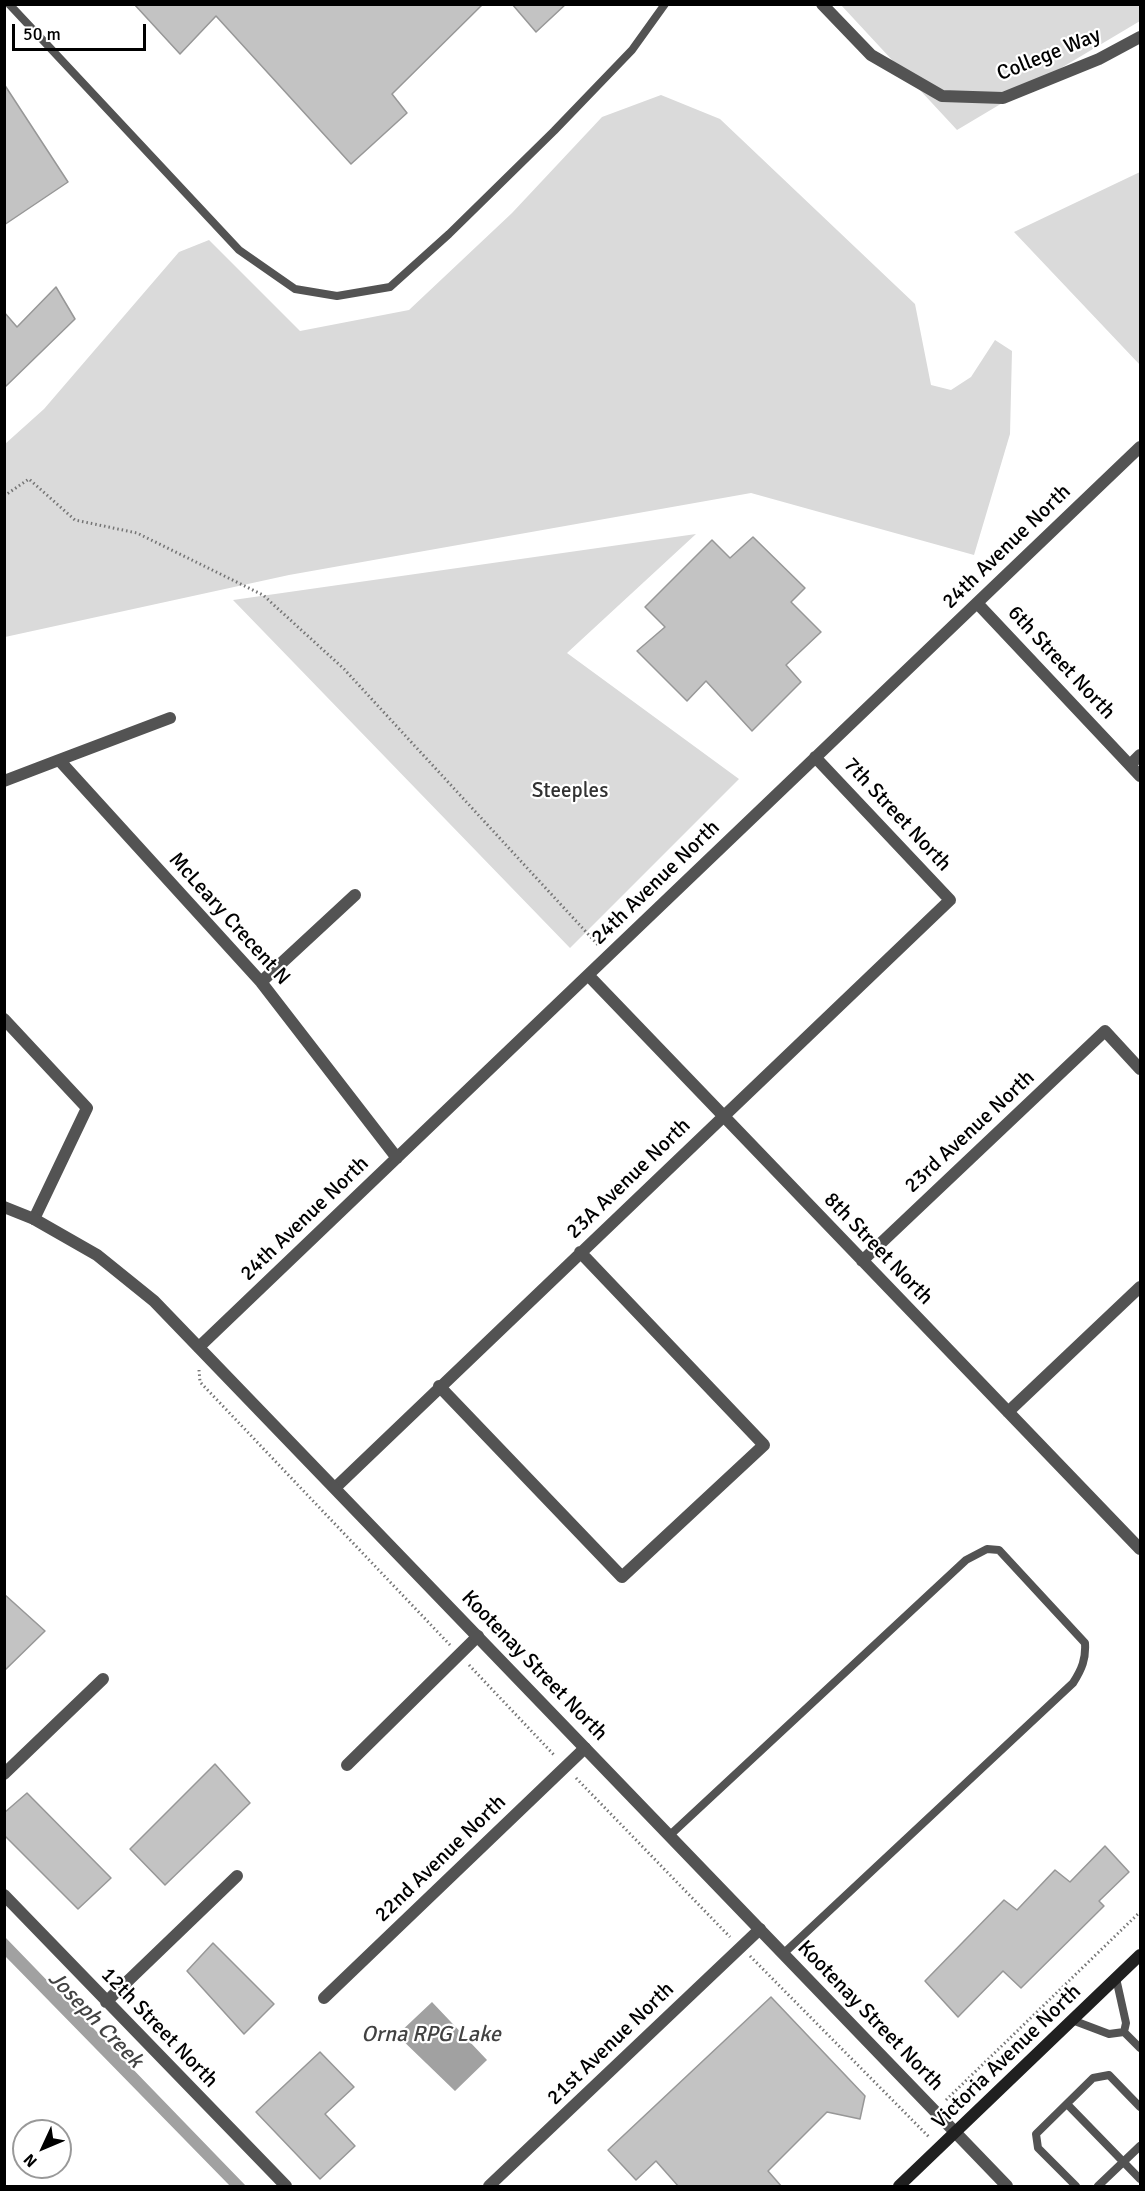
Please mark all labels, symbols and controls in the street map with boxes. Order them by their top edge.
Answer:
scale bar [15,12,148,50]
text: 50 m [23,23,61,45]
street label: College Way [994,23,1104,87]
street label: 24th Avenue North [938,479,1076,615]
street label: 6th Street North [1002,601,1120,725]
street label: 7th Street North [838,753,956,877]
park label: Steeples [532,778,608,804]
street label: 24th Avenue North [587,815,725,951]
street label: McLeary Crecent N [163,848,295,990]
street label: 23rd Avenue North [900,1065,1040,1199]
street label: 23A Avenue North [562,1113,696,1245]
street label: 24th Avenue North [236,1151,374,1287]
street label: 8th Street North [818,1188,938,1310]
street label: Kootenay Street North [456,1586,612,1746]
street label: 22nd Avenue North [370,1790,512,1928]
street label: Kootenay Street North [792,1936,948,2096]
street label: 12th Street North [95,1963,223,2093]
water label: Joseph Creek [42,1966,148,2074]
street label: 21st Avenue North [542,1977,680,2111]
street label: Victoria Avenue North [927,1979,1087,2135]
water label: Orna RPG Lake [361,2022,501,2048]
north arrow [12,2119,72,2179]
text: N [19,2149,42,2171]

